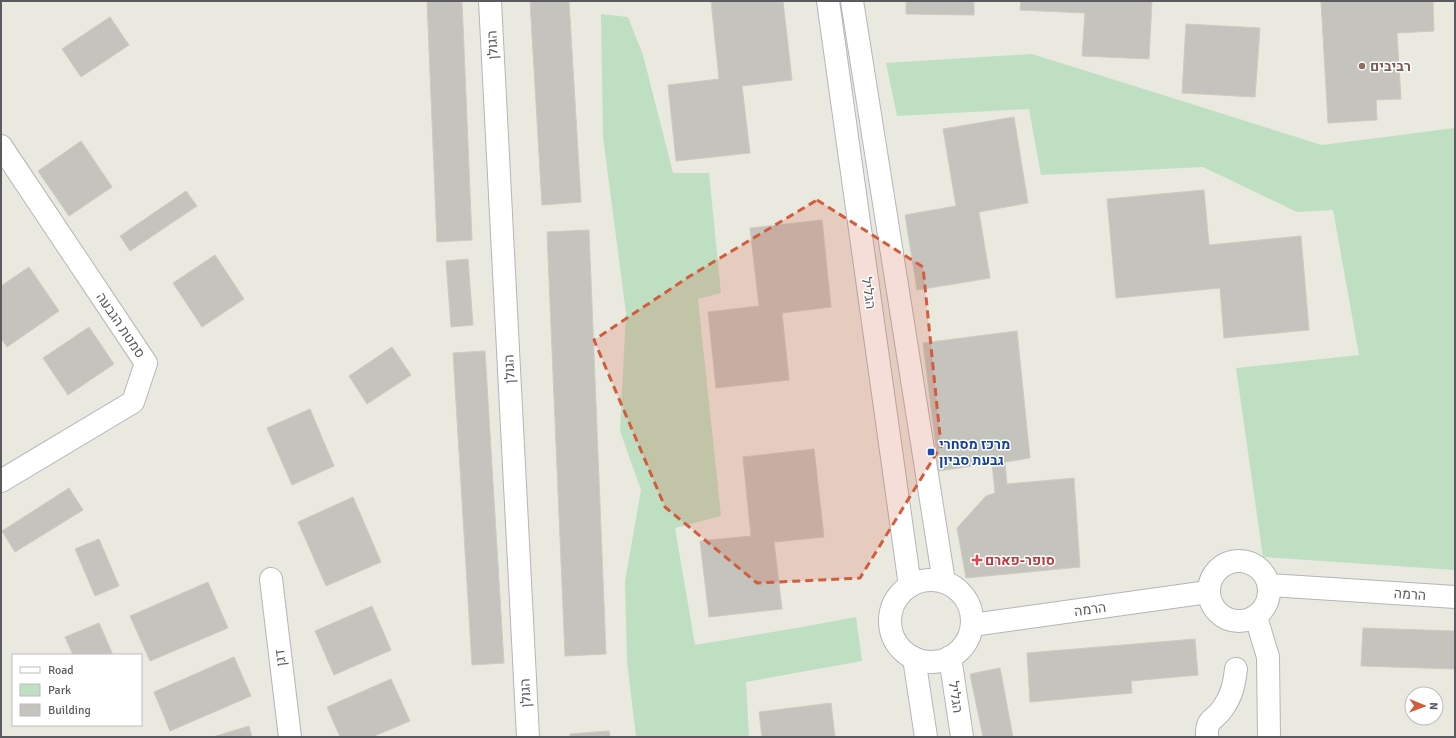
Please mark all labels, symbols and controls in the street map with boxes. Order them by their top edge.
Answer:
street label: הגולן [483,30,502,60]
place label: רביבים [1370,58,1411,75]
marker: רביבים [1357,61,1367,71]
street label: הגליל [858,276,879,310]
street label: סמטת הגבעה [92,289,149,361]
street label: הגולן [500,354,519,384]
place label: מרכז מסחרי גבעת סביון [939,436,1010,469]
marker: מרכז מסחרי גבעת סביון [926,447,936,457]
place label: סופר-פארם [985,552,1055,569]
marker: סופר-פארם [972,555,982,565]
street label: הרמה [1393,585,1427,604]
street label: הרמה [1073,599,1107,620]
street label: דגן [271,649,290,667]
legend [12,654,142,726]
text: Road [48,663,74,678]
street label: הגולן [516,678,535,708]
street label: הגליל [945,680,966,714]
text: Park [48,683,71,698]
north arrow [1404,686,1444,726]
text: N [1427,702,1440,710]
text: Building [48,703,91,718]

